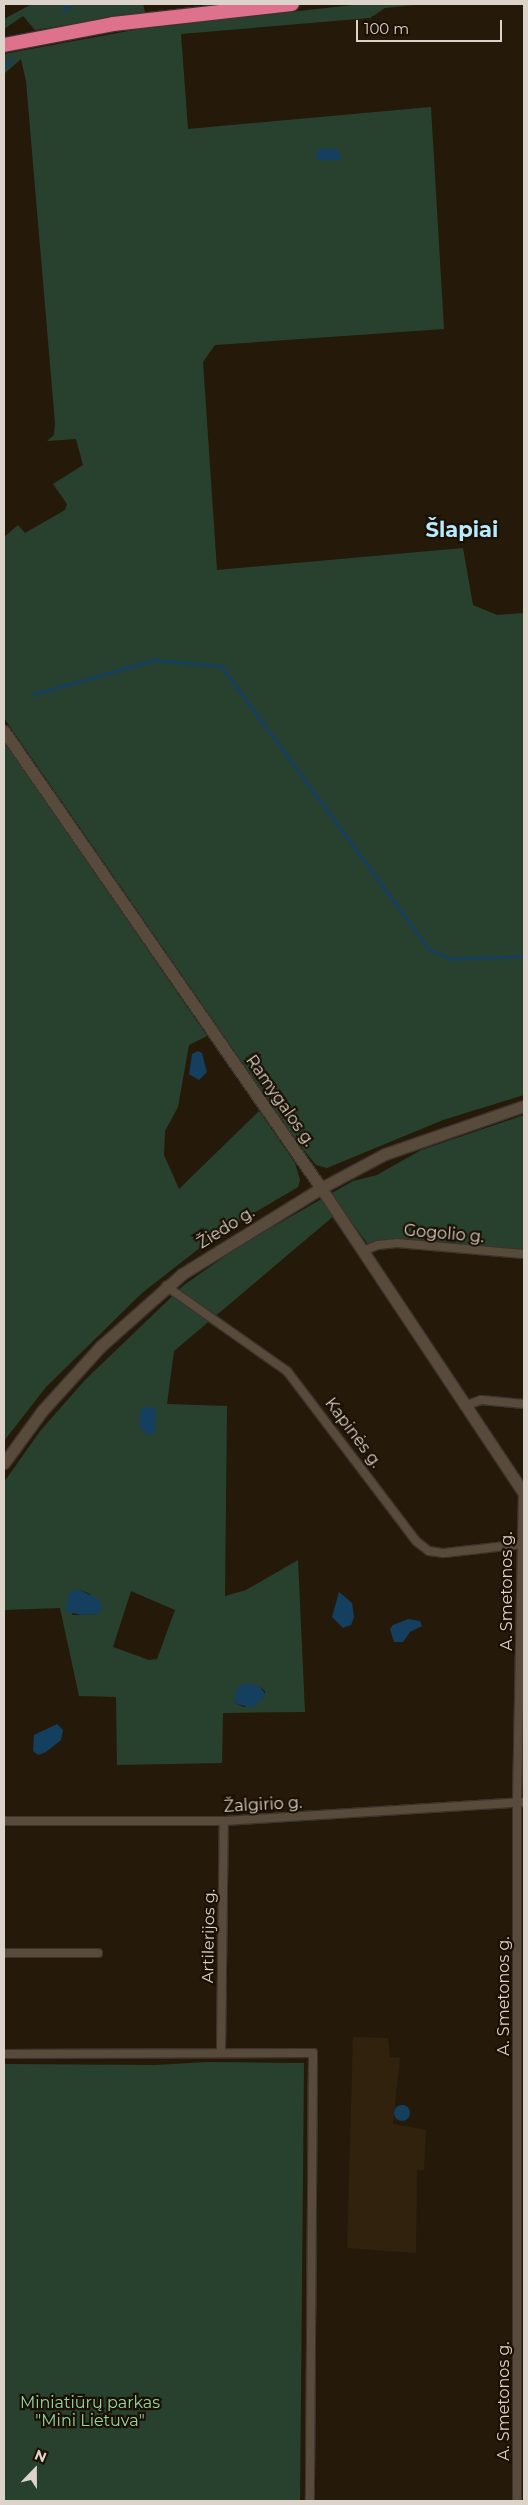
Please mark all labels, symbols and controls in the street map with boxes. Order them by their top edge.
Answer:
scale bar [358,10,504,42]
text: 100 m [364,19,409,38]
district label: Šlapiai [426,517,498,543]
street label: Ramygalos g. [241,1052,319,1150]
street label: Žiedo g. [194,1203,258,1253]
street label: Gogolio g. [403,1221,485,1247]
street label: Kapinės g. [320,1394,386,1472]
street label: A. Smetonos g. [497,1531,517,1651]
street label: Žalgirio g. [223,1793,303,1817]
street label: Artilerijos g. [199,1889,219,1983]
street label: A. Smetonos g. [494,1936,514,2056]
street label: A. Smetonos g. [494,2341,514,2461]
park label: Miniatiūrų parkas "Mini Lietuva" [20,2393,160,2431]
north arrow [10,2445,60,2495]
text: N [32,2446,49,2467]

